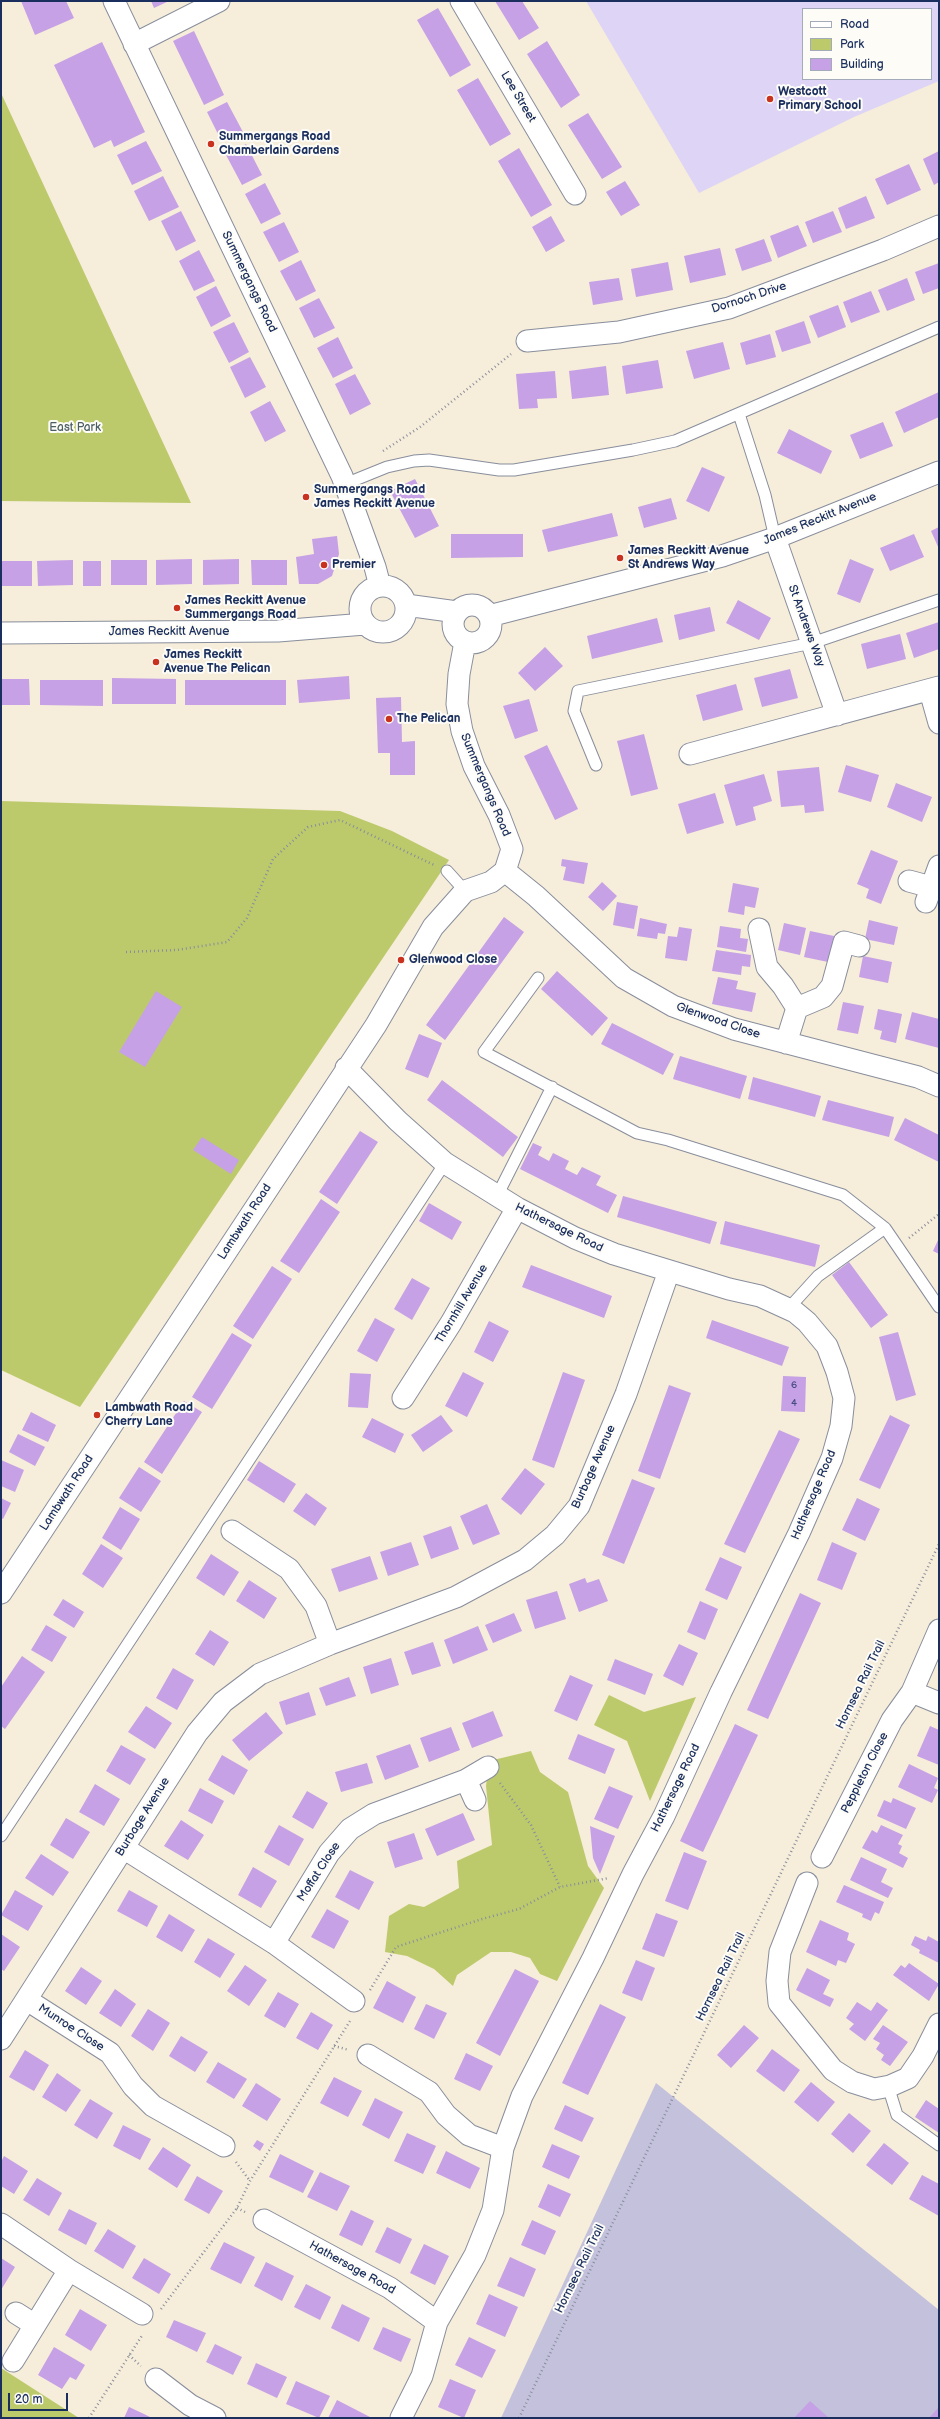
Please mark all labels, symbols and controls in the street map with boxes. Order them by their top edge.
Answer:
legend [802,8,932,80]
text: Road [840,17,869,32]
text: Park [840,37,864,52]
text: Building [840,57,884,72]
street label: Lee Street [497,69,539,125]
place label: Westcott Primary School [778,85,861,113]
marker: Westcott Primary School [765,94,775,104]
place label: Summergangs Road Chamberlain Gardens [219,130,339,158]
marker: Summergangs Road Chamberlain Gardens [206,139,216,149]
street label: Summergangs Road [218,229,280,335]
street label: Dornoch Drive [710,279,788,317]
park label: East Park [49,421,101,435]
place label: Summergangs Road James Reckitt Avenue [314,483,435,511]
street label: James Reckitt Avenue [761,490,879,548]
marker: Summergangs Road James Reckitt Avenue [301,492,311,502]
place label: James Reckitt Avenue St Andrews Way [628,544,749,572]
marker: James Reckitt Avenue St Andrews Way [615,553,625,563]
place label: Premier [332,558,376,572]
marker: Premier [319,560,329,570]
street label: St Andrews Way [785,583,827,669]
place label: James Reckitt Avenue Summergangs Road [185,594,306,622]
marker: James Reckitt Avenue Summergangs Road [172,603,182,613]
street label: James Reckitt Avenue [109,625,229,639]
place label: James Reckitt Avenue The Pelican [164,648,270,676]
marker: James Reckitt Avenue The Pelican [151,657,161,667]
place label: The Pelican [397,712,460,726]
marker: The Pelican [384,714,394,724]
street label: Summergangs Road [457,731,513,839]
place label: Glenwood Close [409,953,497,967]
marker: Glenwood Close [396,955,406,965]
street label: Glenwood Close [674,1000,762,1042]
street label: Lambwath Road [215,1181,275,1263]
street label: Hathersage Road [513,1200,605,1256]
street label: Thornhill Avenue [433,1262,491,1346]
house number: 6 [791,1379,797,1391]
house number: 4 [791,1397,797,1409]
place label: Lambwath Road Cherry Lane [105,1401,193,1429]
marker: Lambwath Road Cherry Lane [92,1410,102,1420]
street label: Burbage Avenue [569,1423,619,1511]
street label: Hathersage Road [789,1448,839,1542]
street label: Lambwath Road [37,1452,97,1534]
street label: Hornsea Rail Trail [833,1638,889,1732]
street label: Peppleton Close [838,1730,892,1816]
street label: Hathersage Road [648,1742,704,1834]
street label: Burbage Avenue [113,1775,173,1859]
street label: Moffat Close [294,1840,344,1904]
street label: Hornsea Rail Trail [693,1930,749,2024]
street label: Munroe Close [35,2001,107,2055]
street label: Hornsea Rail Trail [552,2222,608,2316]
street label: Hathersage Road [306,2238,398,2298]
scale bar [10,2385,70,2411]
text: 20 m [15,2392,42,2407]

